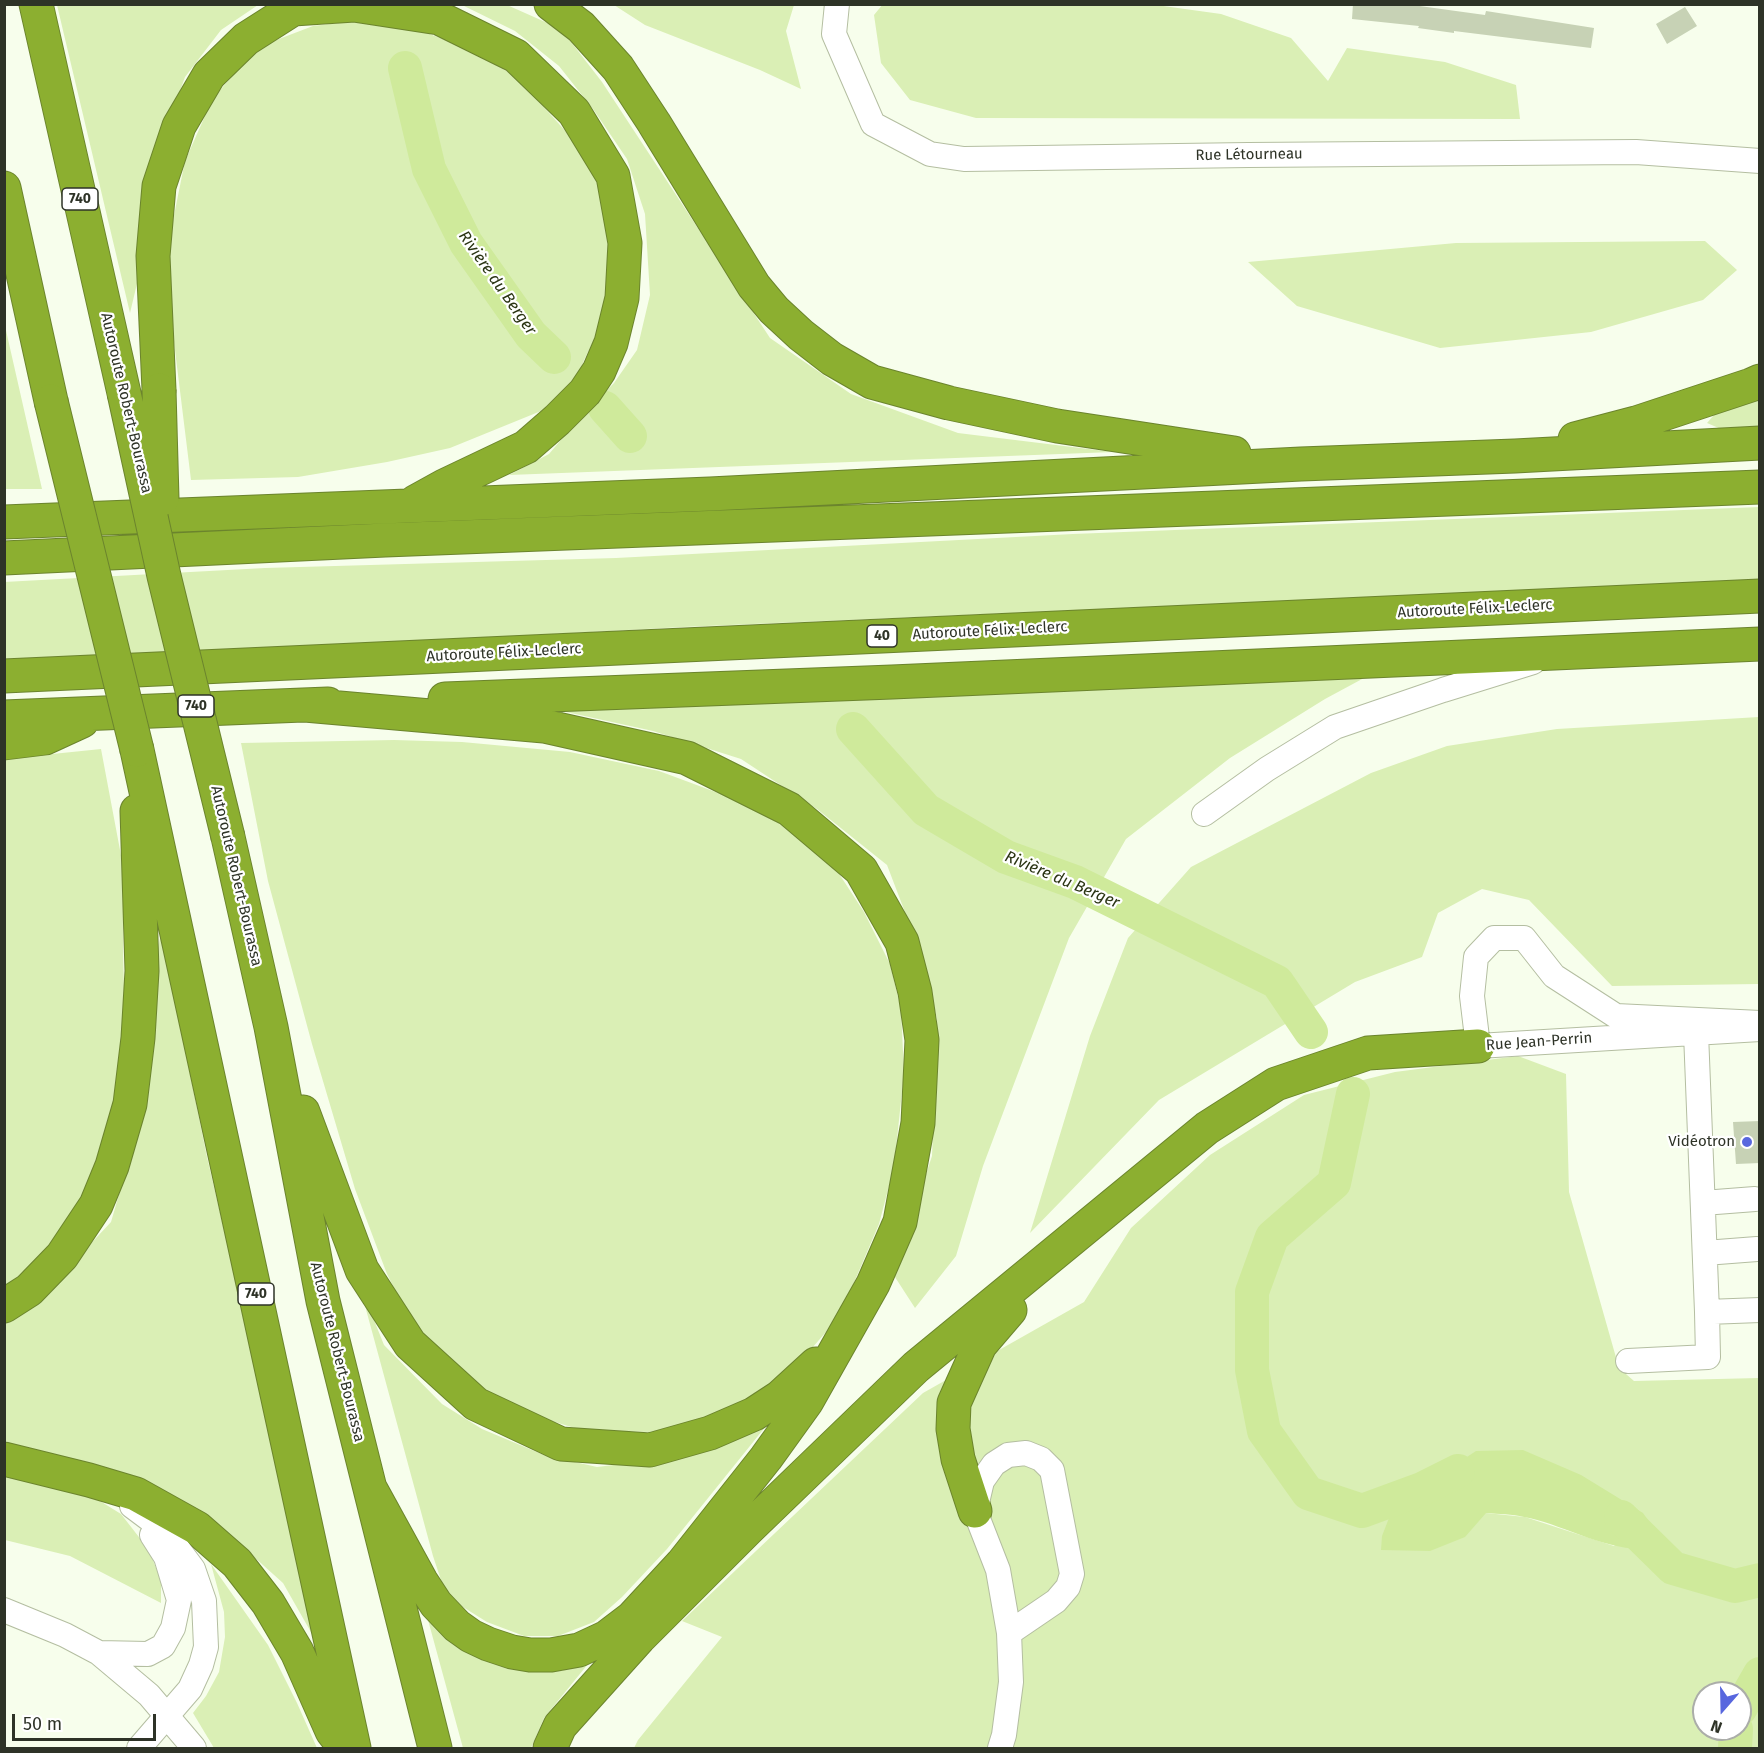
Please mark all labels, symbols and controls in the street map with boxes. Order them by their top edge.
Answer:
street label: Rue Létourneau [1195,145,1303,165]
road number: 740 [62,188,98,210]
water label: Rivière du Berger [454,227,540,339]
street label: Autoroute Robert-Bourassa [96,311,156,495]
street label: Autoroute Félix-Leclerc [1397,596,1553,622]
street label: Autoroute Félix-Leclerc [912,618,1068,644]
road number: 40 [867,625,897,647]
street label: Autoroute Félix-Leclerc [426,640,582,666]
road number: 740 [178,695,214,717]
street label: Autoroute Robert-Bourassa [206,784,266,968]
water label: Rivière du Berger [1002,847,1122,913]
street label: Rue Jean-Perrin [1485,1029,1593,1055]
place label: Vidéotron [1668,1133,1735,1151]
marker: Vidéotron [1740,1135,1754,1149]
street label: Autoroute Robert-Bourassa [306,1260,368,1444]
road number: 740 [238,1283,274,1305]
north arrow [1692,1681,1752,1741]
scale bar [15,1702,159,1740]
text: 50 m [23,1713,62,1735]
text: N [1708,1716,1725,1737]

